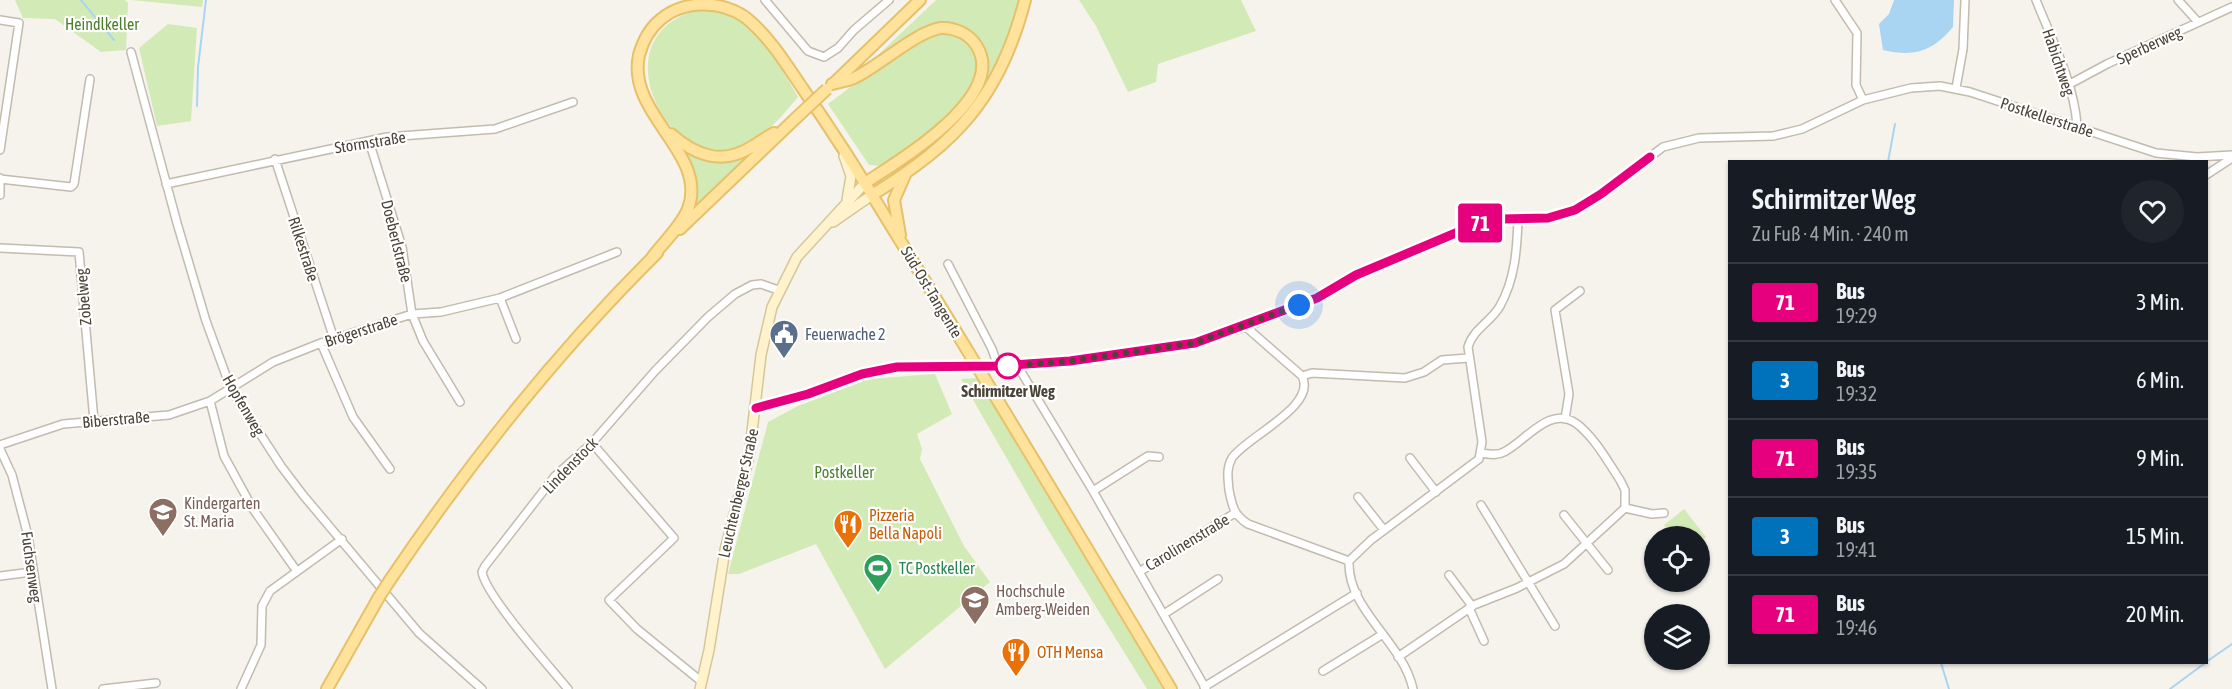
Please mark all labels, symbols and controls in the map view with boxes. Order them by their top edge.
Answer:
park label: Heindlkeller [65,15,139,33]
street label: Sperberweg [2114,22,2185,69]
street label: Habichtweg [2038,26,2079,98]
street label: Postkellerstraße [1998,94,2096,140]
street label: Stormstraße [333,127,407,157]
button: heart [2121,180,2184,243]
text: Schirmitzer Weg [1752,183,1916,215]
street label: Doeberlstraße [378,198,416,284]
line badge: 71 [1453,204,1507,242]
text: 71 [1470,211,1490,235]
street label: Rilkestraße [285,214,323,284]
text: Zu Fuß · 4 Min. · 240 m [1752,222,1909,245]
street label: Süd-Ost-Tangente [897,243,966,341]
street label: Zobelweg [72,268,95,326]
text: Bus [1836,278,1865,304]
text: 3 Min. [2136,289,2184,315]
your location [1284,290,1314,320]
text: 71 [1775,290,1795,314]
text: 19:29 [1836,304,1877,327]
street label: Brögerstraße [322,310,400,351]
public building icon: Feuerwache 2 [768,318,800,360]
place label: Feuerwache 2 [805,325,886,343]
marker: Schirmitzer Weg [995,353,1021,379]
text: Bus [1836,356,1865,382]
text: 6 Min. [2136,367,2184,393]
text: 3 [1780,368,1790,392]
street label: Hopfenweg [218,371,269,439]
place label: Schirmitzer Weg [961,382,1055,400]
text: 19:32 [1836,382,1877,405]
street label: Biberstraße [81,407,151,431]
street label: Leuchtenberger Straße [714,427,763,560]
street label: Lindenstock [539,433,601,497]
text: Bus [1836,434,1865,460]
text: 9 Min. [2136,445,2184,471]
text: 71 [1775,446,1795,470]
text: 19:35 [1836,460,1877,483]
park label: Postkeller [814,463,874,481]
place label: Kindergarten St. Maria [184,494,260,530]
school or university icon: Kindergarten St. Maria [147,496,179,538]
place label: Pizzeria Bella Napoli [869,506,942,543]
restaurant icon: Pizzeria Bella Napoli [832,508,864,550]
street label: Carolinenstraße [1142,510,1232,574]
text: Bus [1836,512,1865,538]
text: 15 Min. [2126,523,2184,549]
text: 3 [1780,524,1790,548]
map controls [1644,526,1710,670]
button: locate [1644,526,1710,592]
street label: Fuchsenweg [17,530,46,604]
text: 19:41 [1836,538,1877,561]
sports icon: TC Postkeller [862,552,894,594]
place label: TC Postkeller [899,559,975,577]
place label: Hochschule Amberg-Weiden [996,582,1090,619]
school or university icon: Hochschule Amberg-Weiden [959,584,991,626]
text: Bus [1836,590,1865,616]
text: 20 Min. [2126,601,2184,627]
text: 71 [1775,602,1795,626]
button: layers [1644,604,1710,670]
text: 19:46 [1836,616,1877,639]
restaurant icon: OTH Mensa [1000,636,1032,678]
place label: OTH Mensa [1037,643,1103,661]

